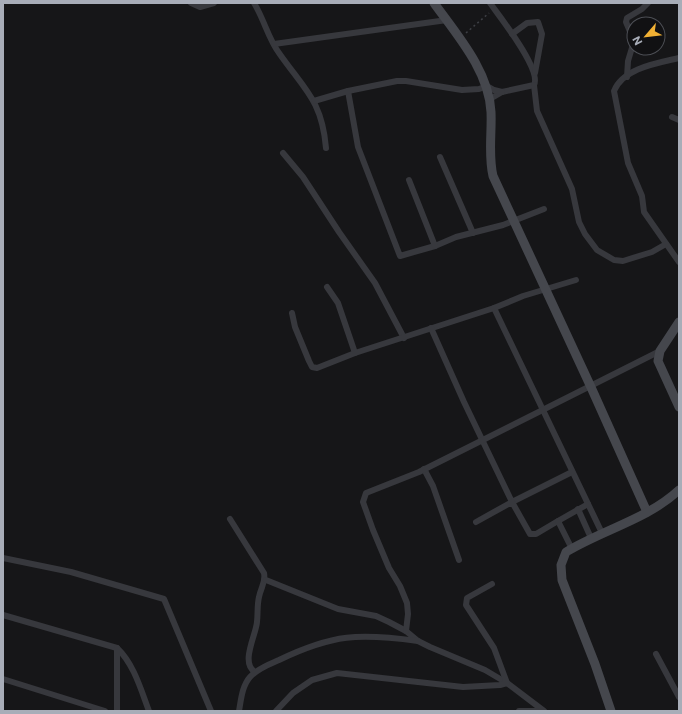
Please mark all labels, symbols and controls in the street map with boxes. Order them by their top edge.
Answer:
north arrow [626,16,666,56]
text: N [629,34,644,48]

